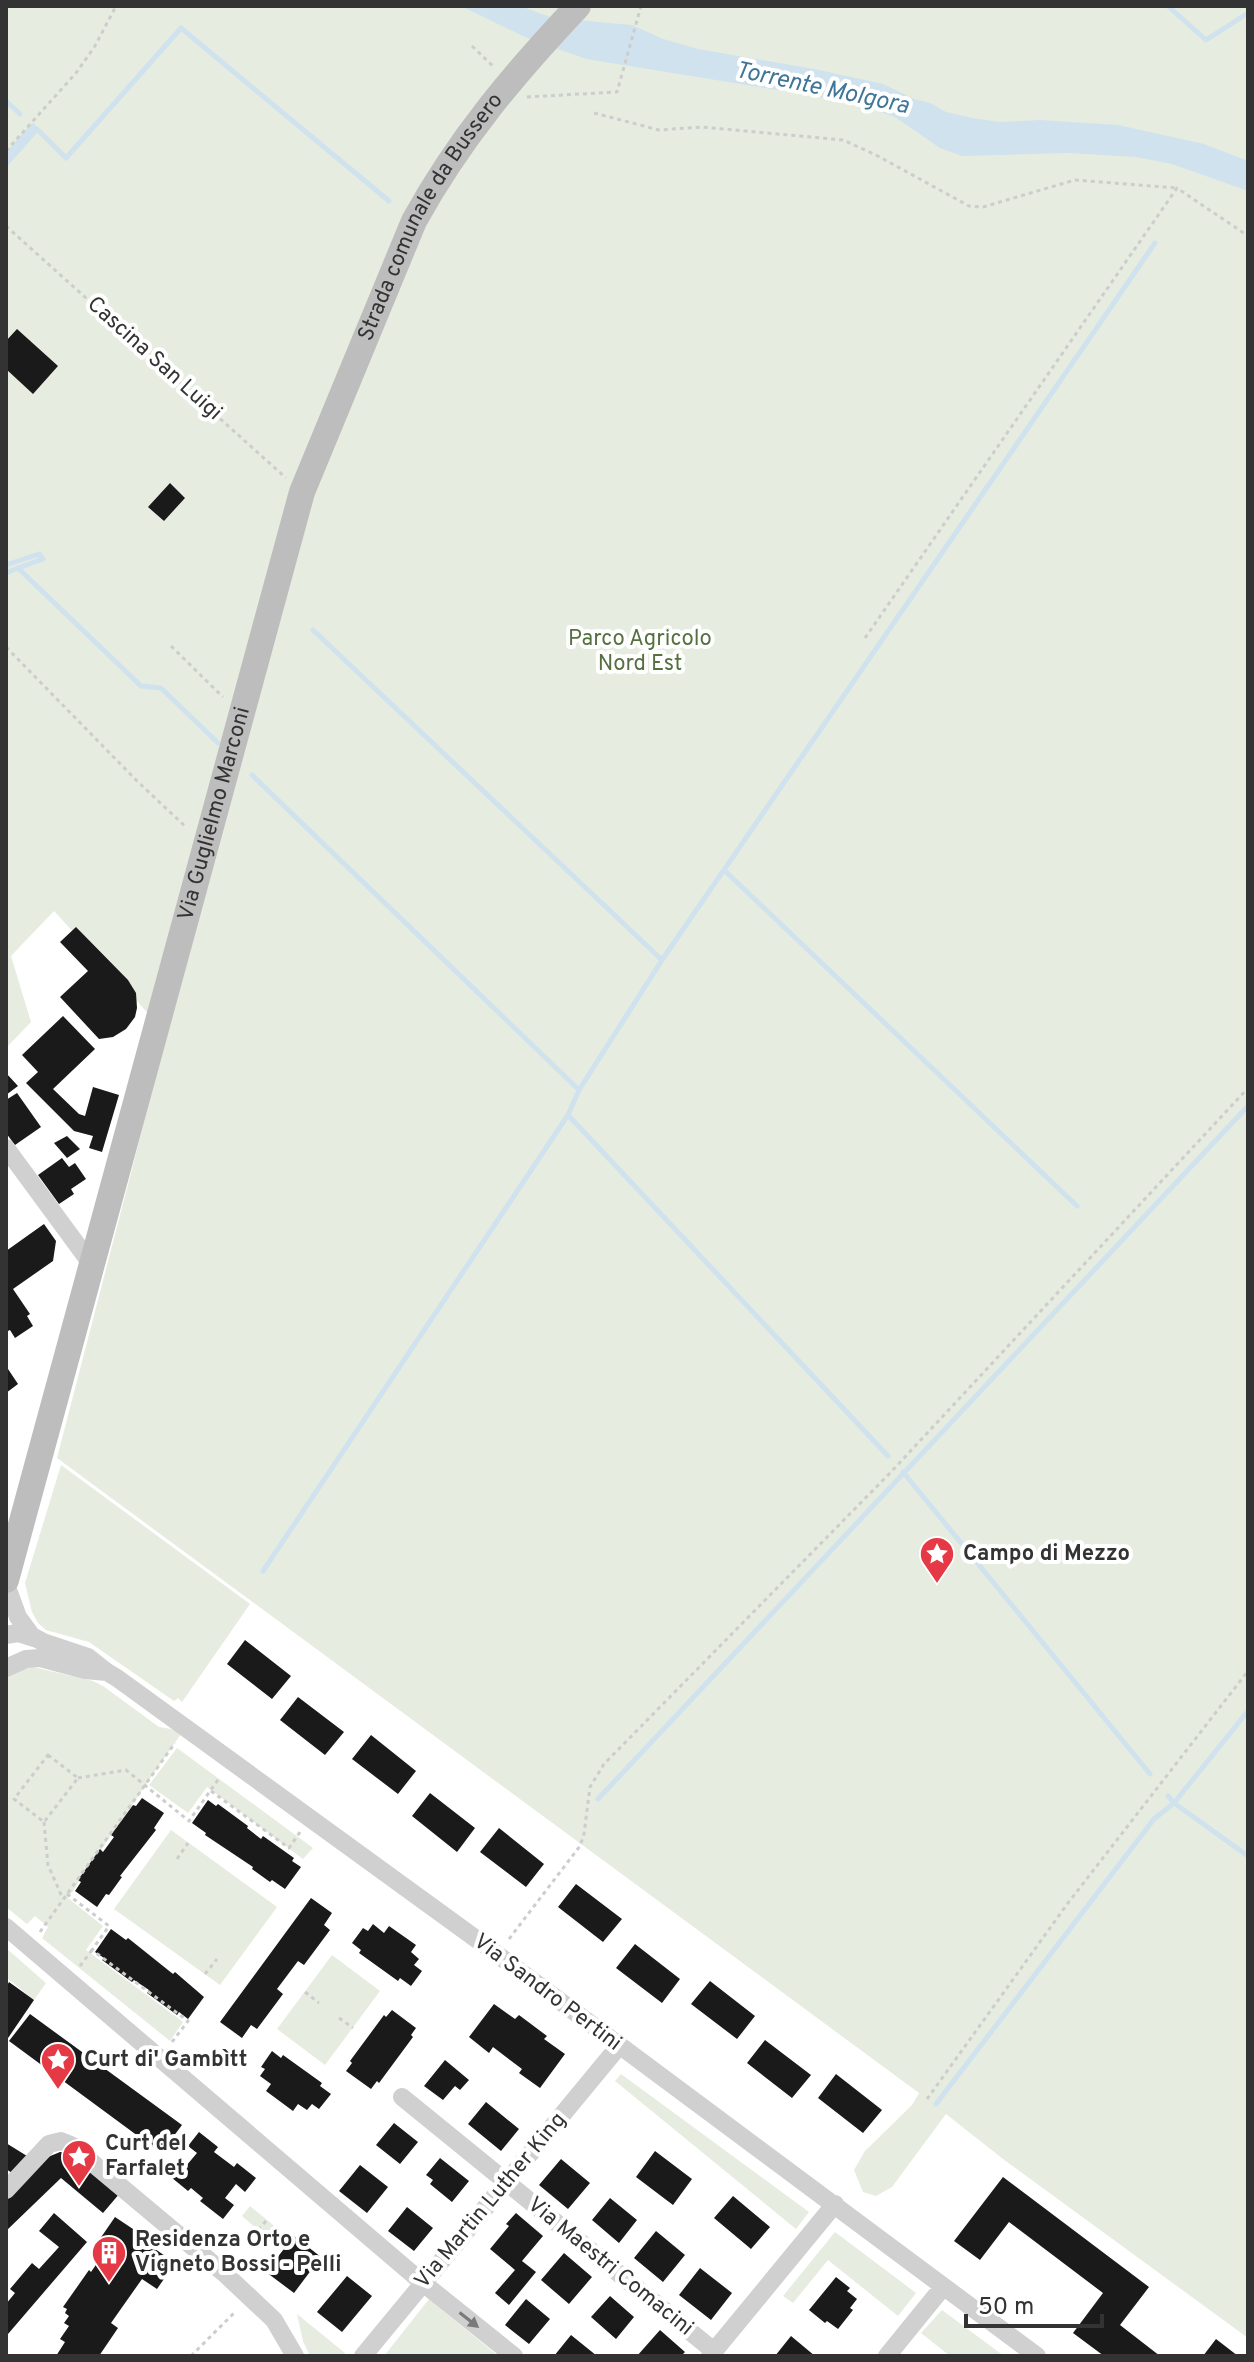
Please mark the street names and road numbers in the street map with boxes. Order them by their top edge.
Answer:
street label: Strada comunale da Bussero [352,88,509,345]
street label: Cascina San Luigi [81,291,227,427]
street label: Via Guglielmo Marconi [173,704,256,924]
street label: Via Sandro Pertini [468,1928,626,2058]
street label: Via Martin Luther King [409,2107,573,2295]
street label: Via Maestri Comacini [522,2192,698,2342]

